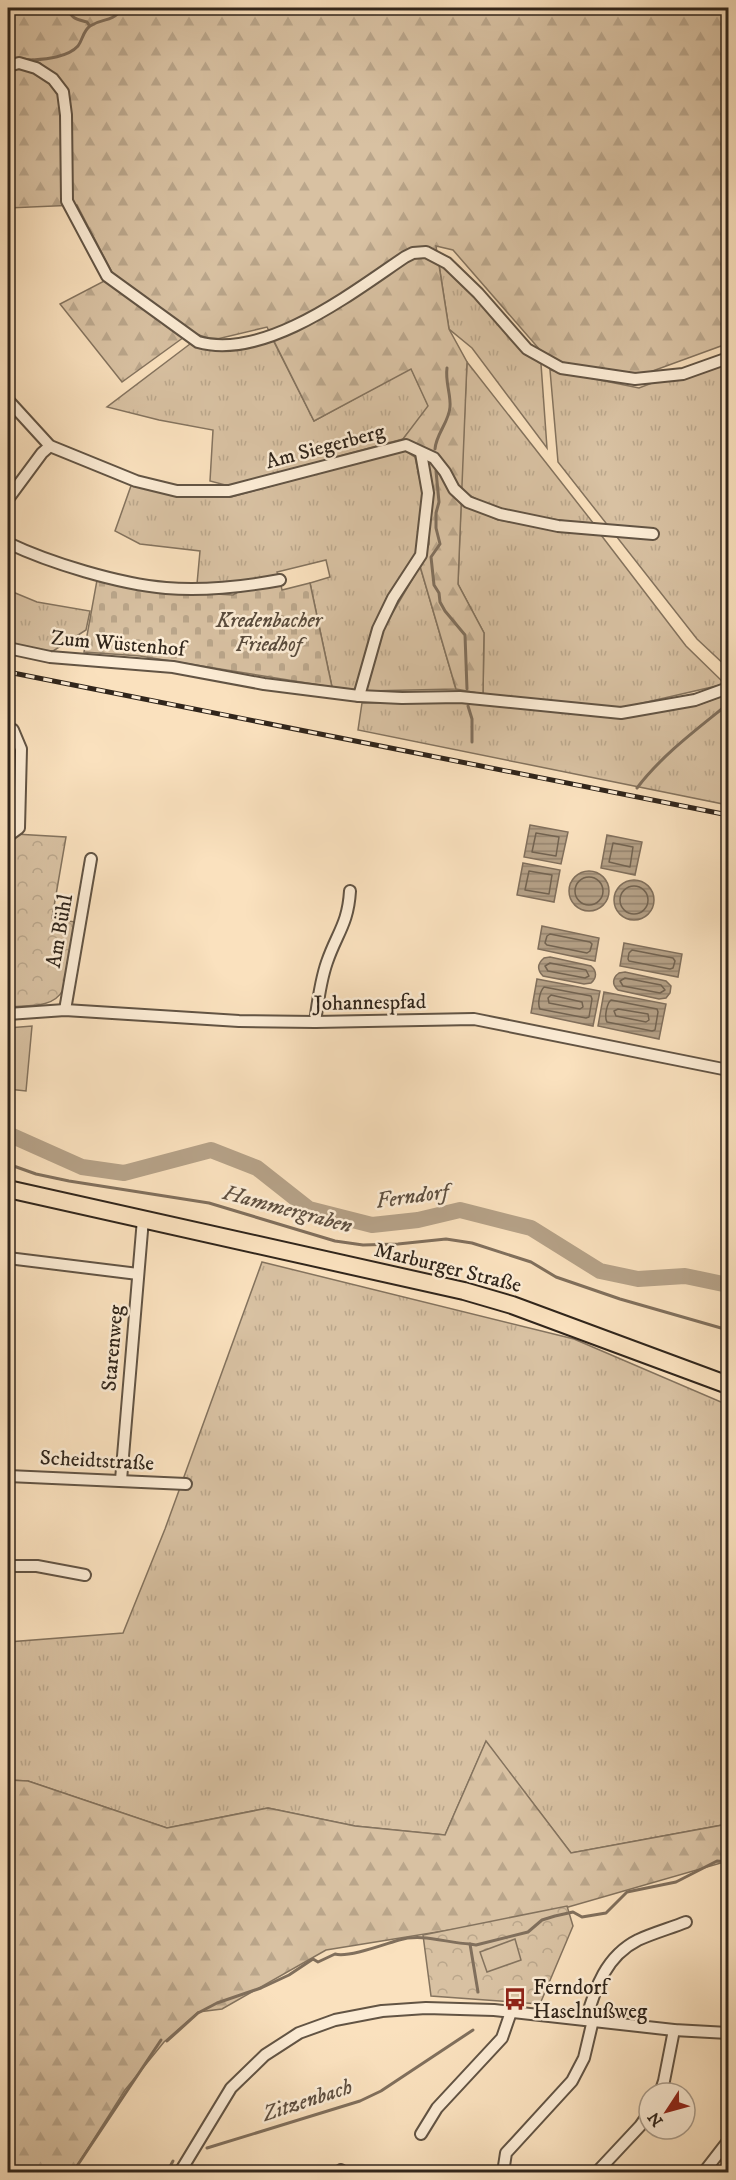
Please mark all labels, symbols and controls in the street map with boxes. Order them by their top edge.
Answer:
street label: Am Siegerberg [263,418,388,475]
park label: Kredenbacher Friedhof [215,608,324,658]
street label: Zum Wüstenhof [50,625,189,663]
street label: Am Bühl [41,892,79,970]
street label: Johannespfad [312,989,427,1017]
water label: Ferndorf [374,1177,455,1215]
water label: Hammergraben [219,1179,355,1240]
street label: Marburger Straße [371,1237,524,1299]
street label: Starenweg [96,1303,130,1392]
street label: Scheidtstraße [39,1445,155,1477]
place label: Ferndorf Haselnußweg [533,1975,648,2025]
bus stop icon: Ferndorf Haselnußweg [502,1986,528,2012]
water label: Zitzenbach [258,2073,356,2128]
north arrow [637,2081,697,2141]
text: N [644,2108,668,2130]

